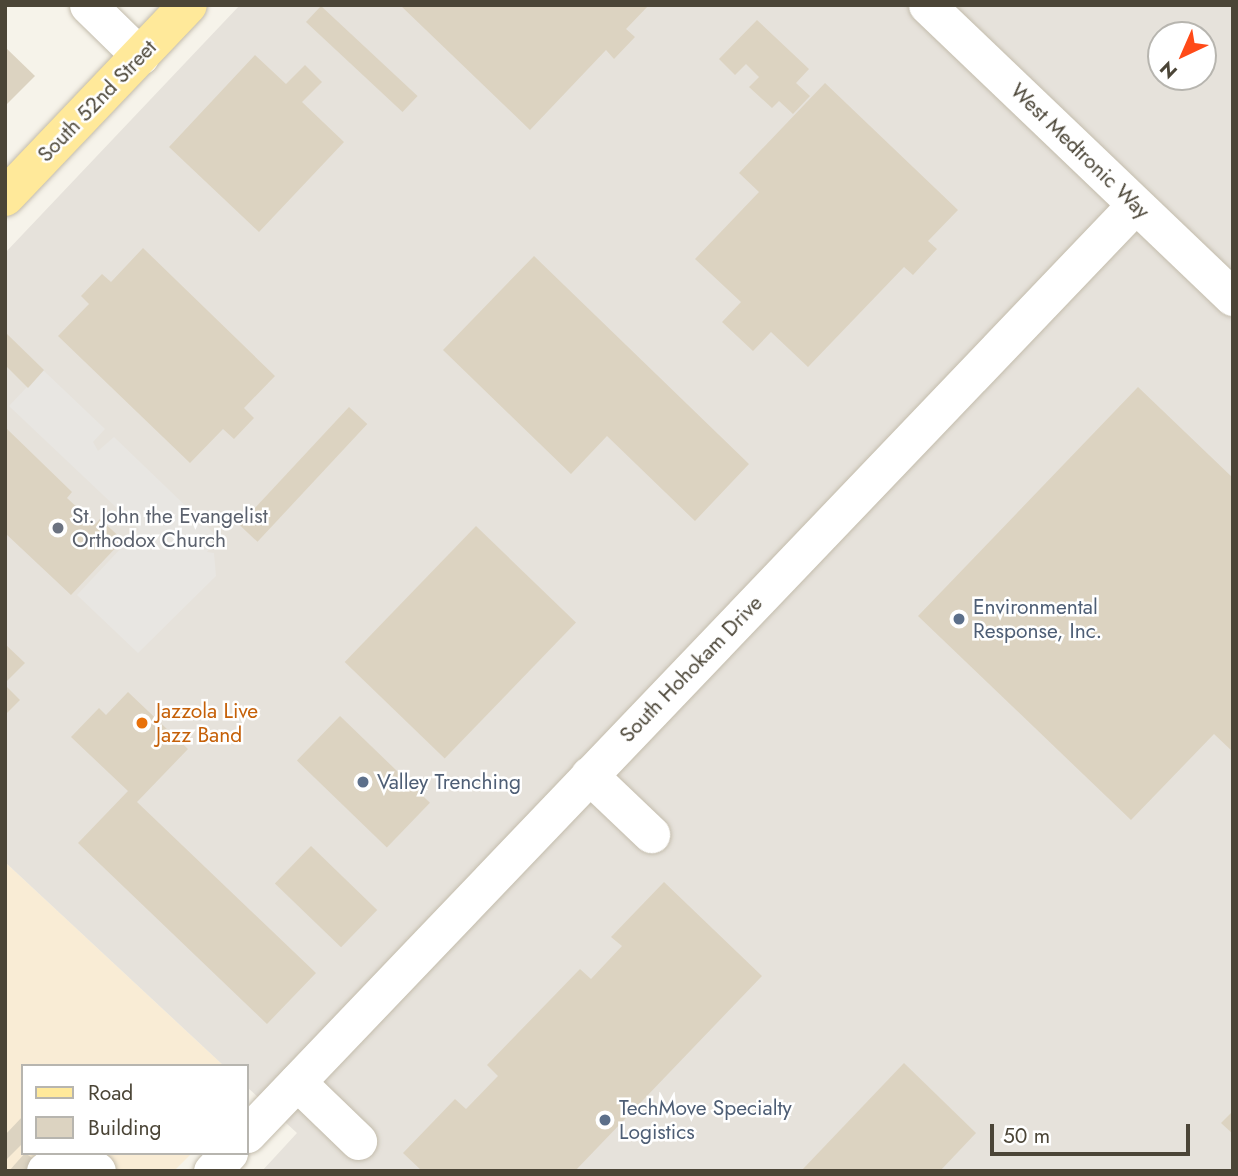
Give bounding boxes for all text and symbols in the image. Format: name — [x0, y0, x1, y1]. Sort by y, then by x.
north arrow — [1147, 21, 1217, 91]
street label: South 52nd Street — [33, 35, 161, 167]
text: N — [1154, 55, 1183, 85]
street label: West Medtronic Way — [1005, 78, 1155, 224]
place label: St. John the Evangelist Orthodox Church — [72, 503, 268, 553]
marker: St. John the Evangelist Orthodox Church — [50, 520, 66, 536]
street label: South Hohokam Drive — [615, 590, 767, 748]
place label: Environmental Response, Inc. — [973, 594, 1102, 644]
marker: Environmental Response, Inc. — [951, 611, 967, 627]
place label: Jazzola Live Jazz Band — [156, 698, 258, 748]
marker: Jazzola Live Jazz Band — [134, 715, 150, 731]
place label: Valley Trenching — [377, 769, 521, 795]
marker: Valley Trenching — [355, 774, 371, 790]
legend — [21, 1064, 248, 1155]
text: Road — [88, 1078, 133, 1108]
place label: TechMove Specialty Logistics — [619, 1095, 792, 1145]
scale bar — [993, 1110, 1192, 1154]
marker: TechMove Specialty Logistics — [597, 1112, 613, 1128]
text: Building — [88, 1113, 161, 1143]
text: 50 m — [1003, 1121, 1050, 1151]

